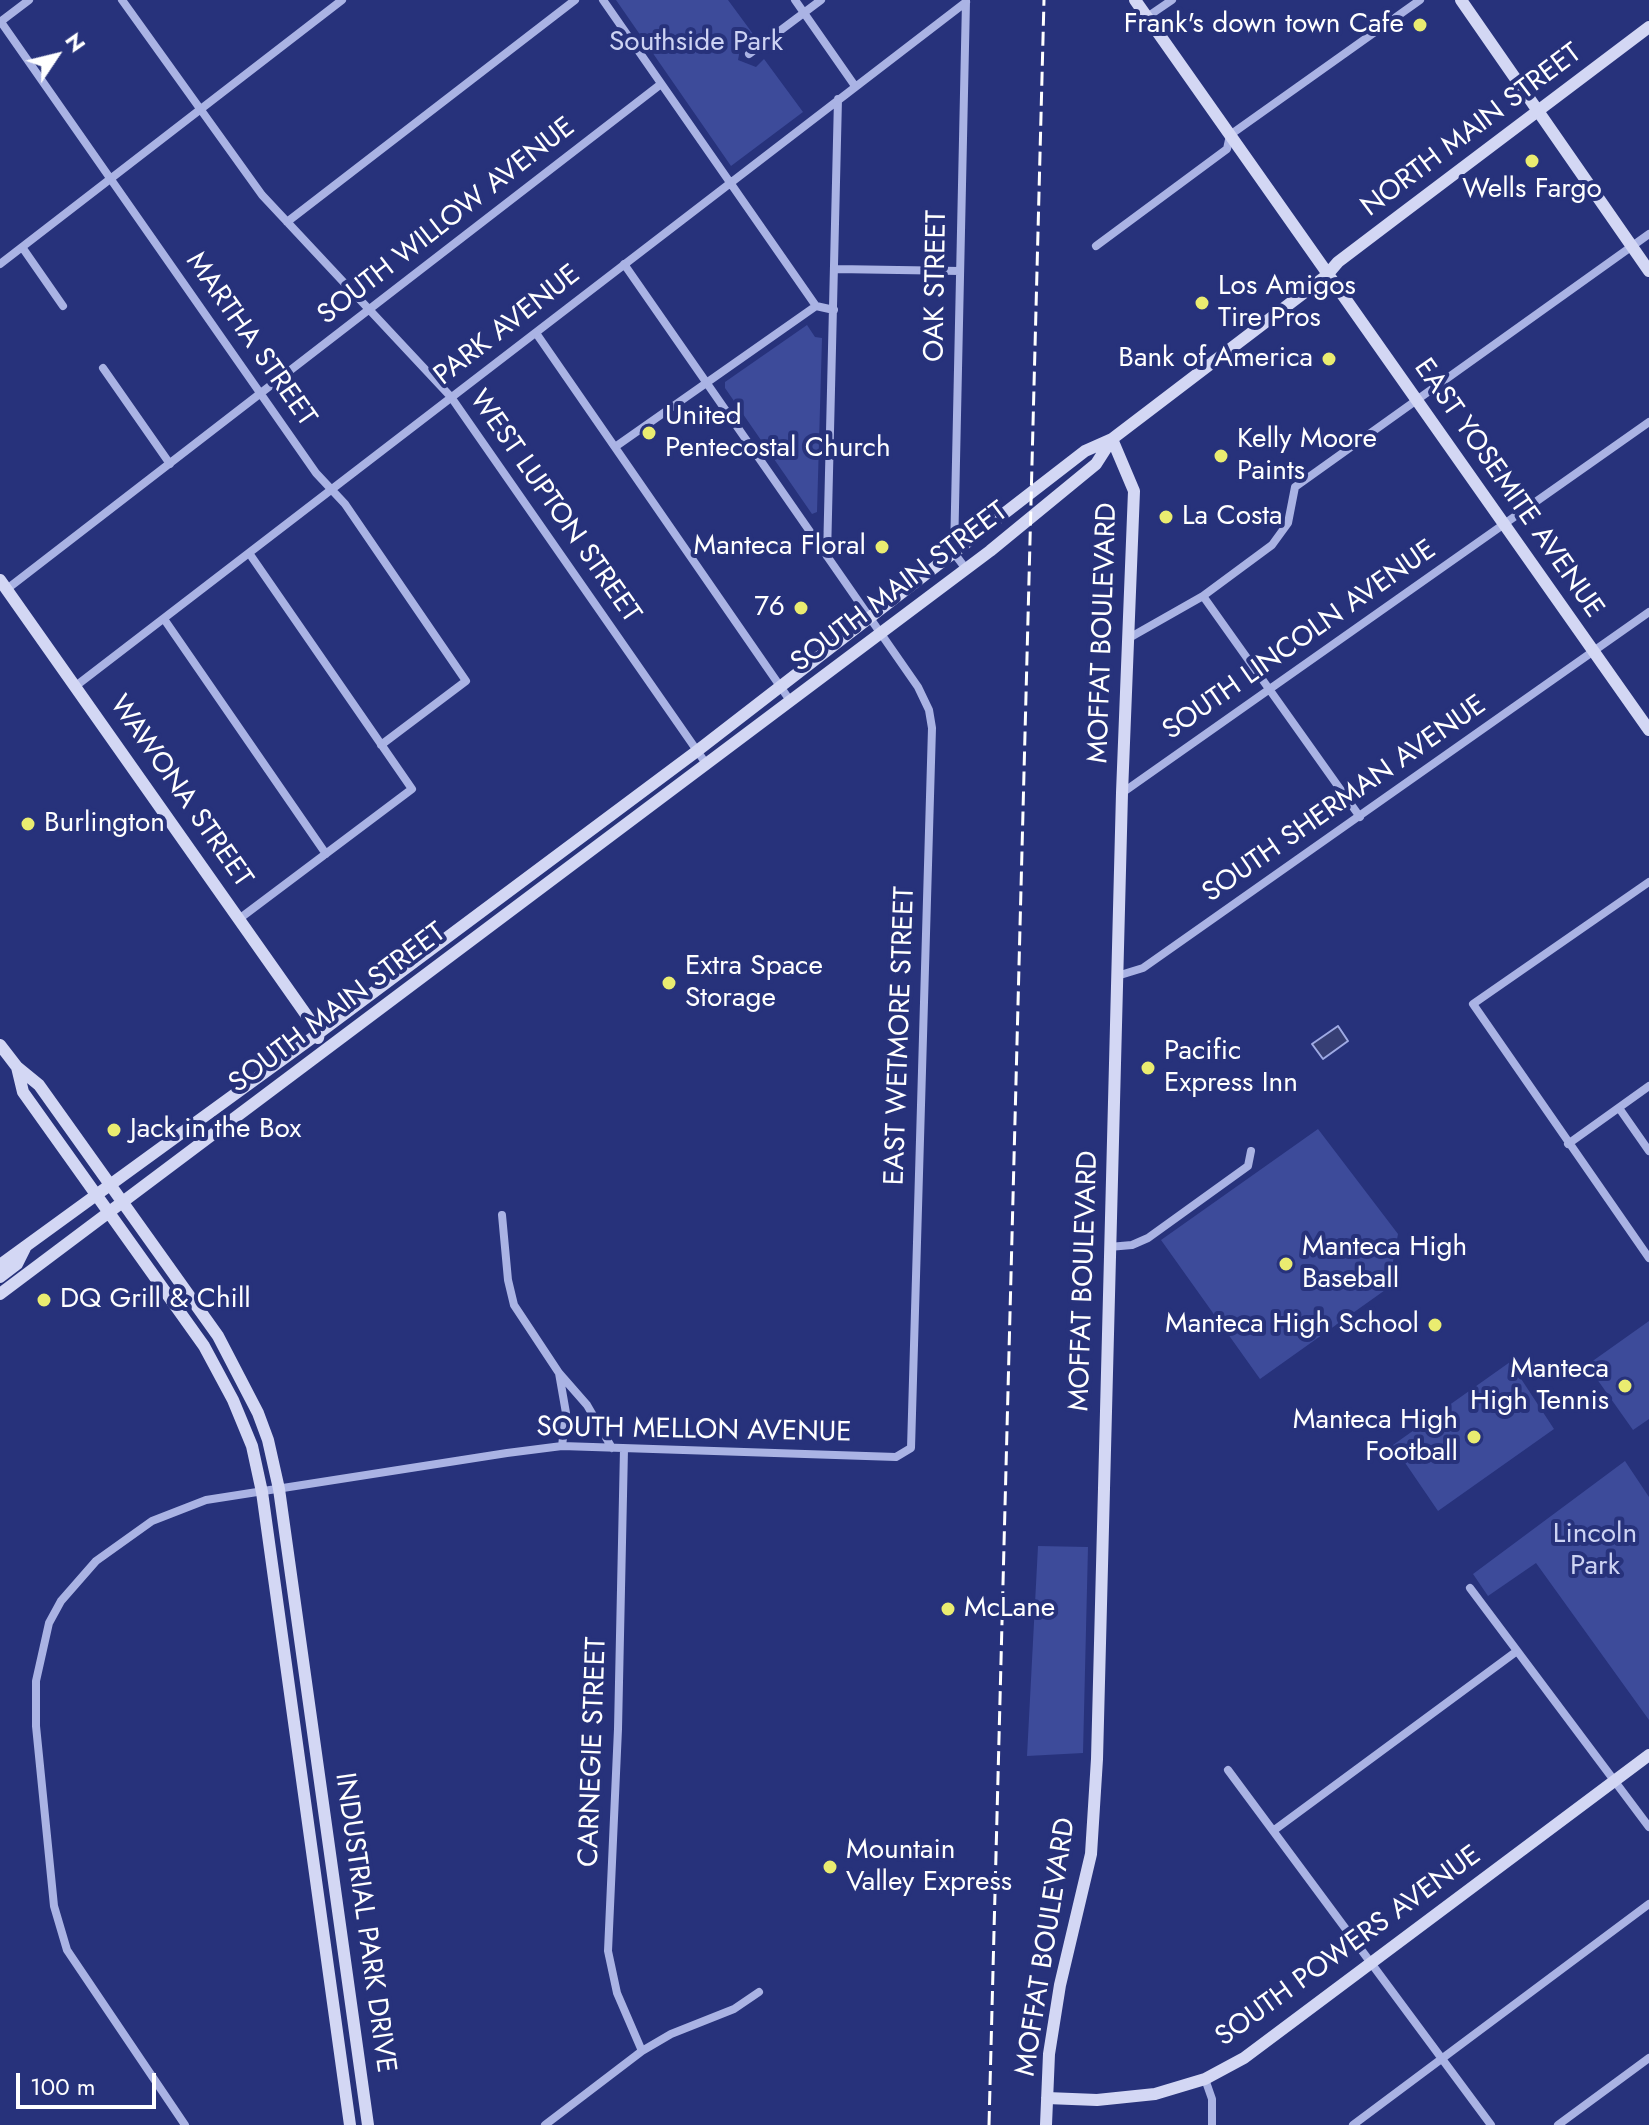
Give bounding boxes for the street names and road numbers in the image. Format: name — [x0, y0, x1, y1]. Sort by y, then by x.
street label: NORTH MAIN STREET — [1355, 37, 1589, 225]
street label: SOUTH WILLOW AVENUE — [312, 111, 582, 333]
street label: OAK STREET — [919, 210, 955, 362]
street label: MARTHA STREET — [178, 247, 322, 433]
street label: PARK AVENUE — [428, 259, 588, 393]
street label: EAST YOSEMITE AVENUE — [1406, 353, 1610, 625]
street label: WEST LUPTON STREET — [461, 384, 647, 630]
street label: SOUTH MAIN STREET — [785, 496, 1015, 680]
street label: MOFFAT BOULEVARD — [1083, 502, 1125, 764]
street label: SOUTH LINCOLN AVENUE — [1157, 534, 1443, 748]
street label: SOUTH SHERMAN AVENUE — [1197, 689, 1493, 911]
street label: WAWONA STREET — [101, 690, 259, 894]
street label: EAST WETMORE STREET — [879, 886, 923, 1186]
street label: SOUTH MAIN STREET — [223, 917, 453, 1101]
street label: MOFFAT BOULEVARD — [1064, 1150, 1106, 1412]
street label: SOUTH MELLON AVENUE — [536, 1411, 852, 1451]
street label: CARNEGIE STREET — [573, 1636, 615, 1868]
street label: INDUSTRIAL PARK DRIVE — [326, 1771, 402, 2075]
street label: MOFFAT BOULEVARD — [1010, 1816, 1084, 2078]
street label: SOUTH POWERS AVENUE — [1210, 1839, 1488, 2055]

